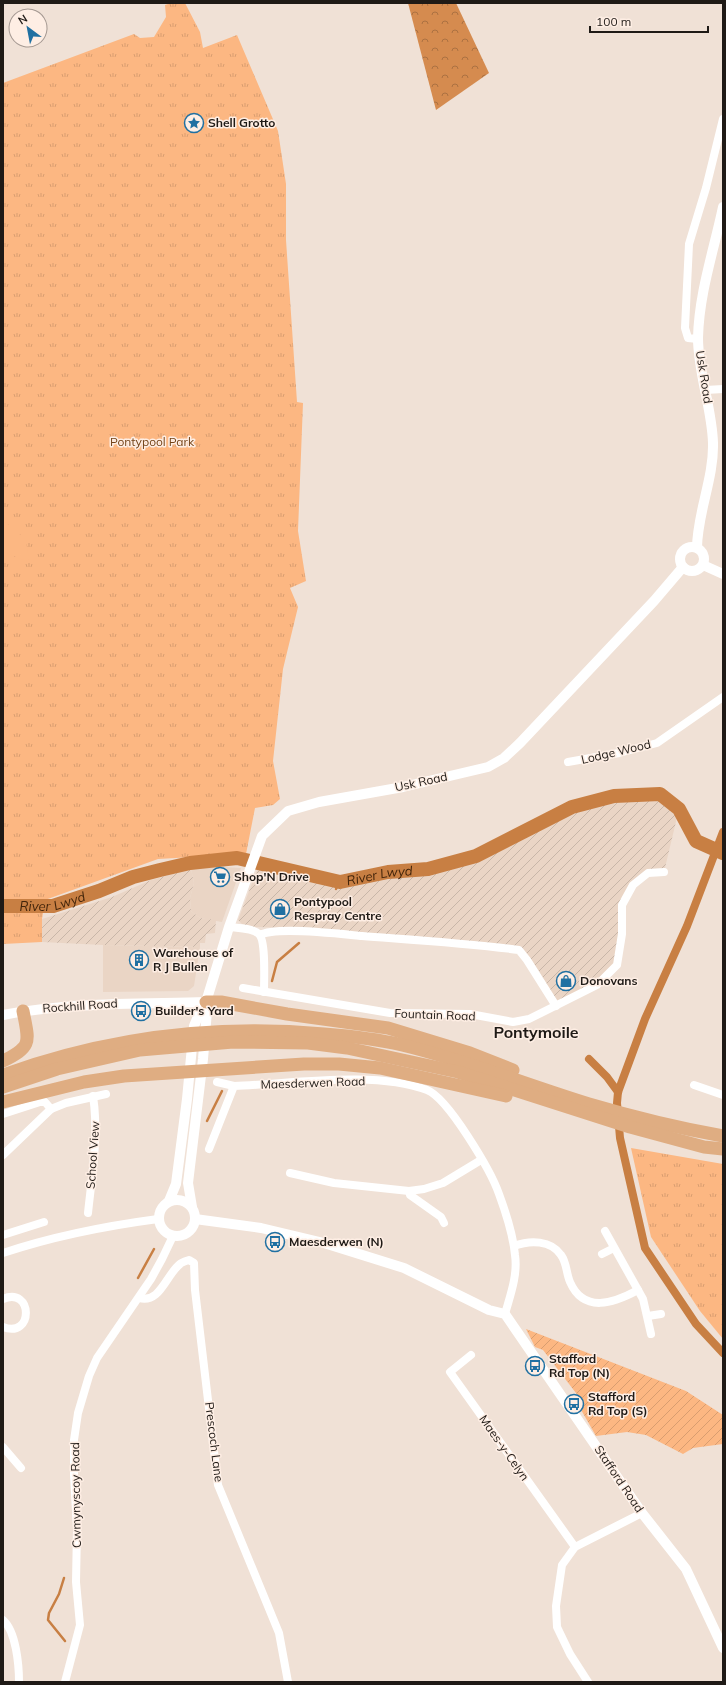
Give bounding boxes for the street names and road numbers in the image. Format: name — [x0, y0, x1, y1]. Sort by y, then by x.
street label: Usk Road — [693, 349, 716, 404]
street label: Lodge Wood — [580, 736, 652, 767]
street label: Usk Road — [393, 769, 449, 794]
street label: Rockhill Road — [42, 995, 118, 1016]
street label: Fountain Road — [394, 1006, 476, 1023]
street label: Maesderwen Road — [260, 1073, 366, 1092]
street label: School View — [83, 1120, 102, 1190]
street label: Prescoch Lane — [202, 1401, 227, 1483]
street label: Maes-y-Celyn — [476, 1412, 533, 1483]
street label: Cwmynyscoy Road — [67, 1442, 84, 1548]
street label: Stafford Road — [592, 1442, 647, 1515]

